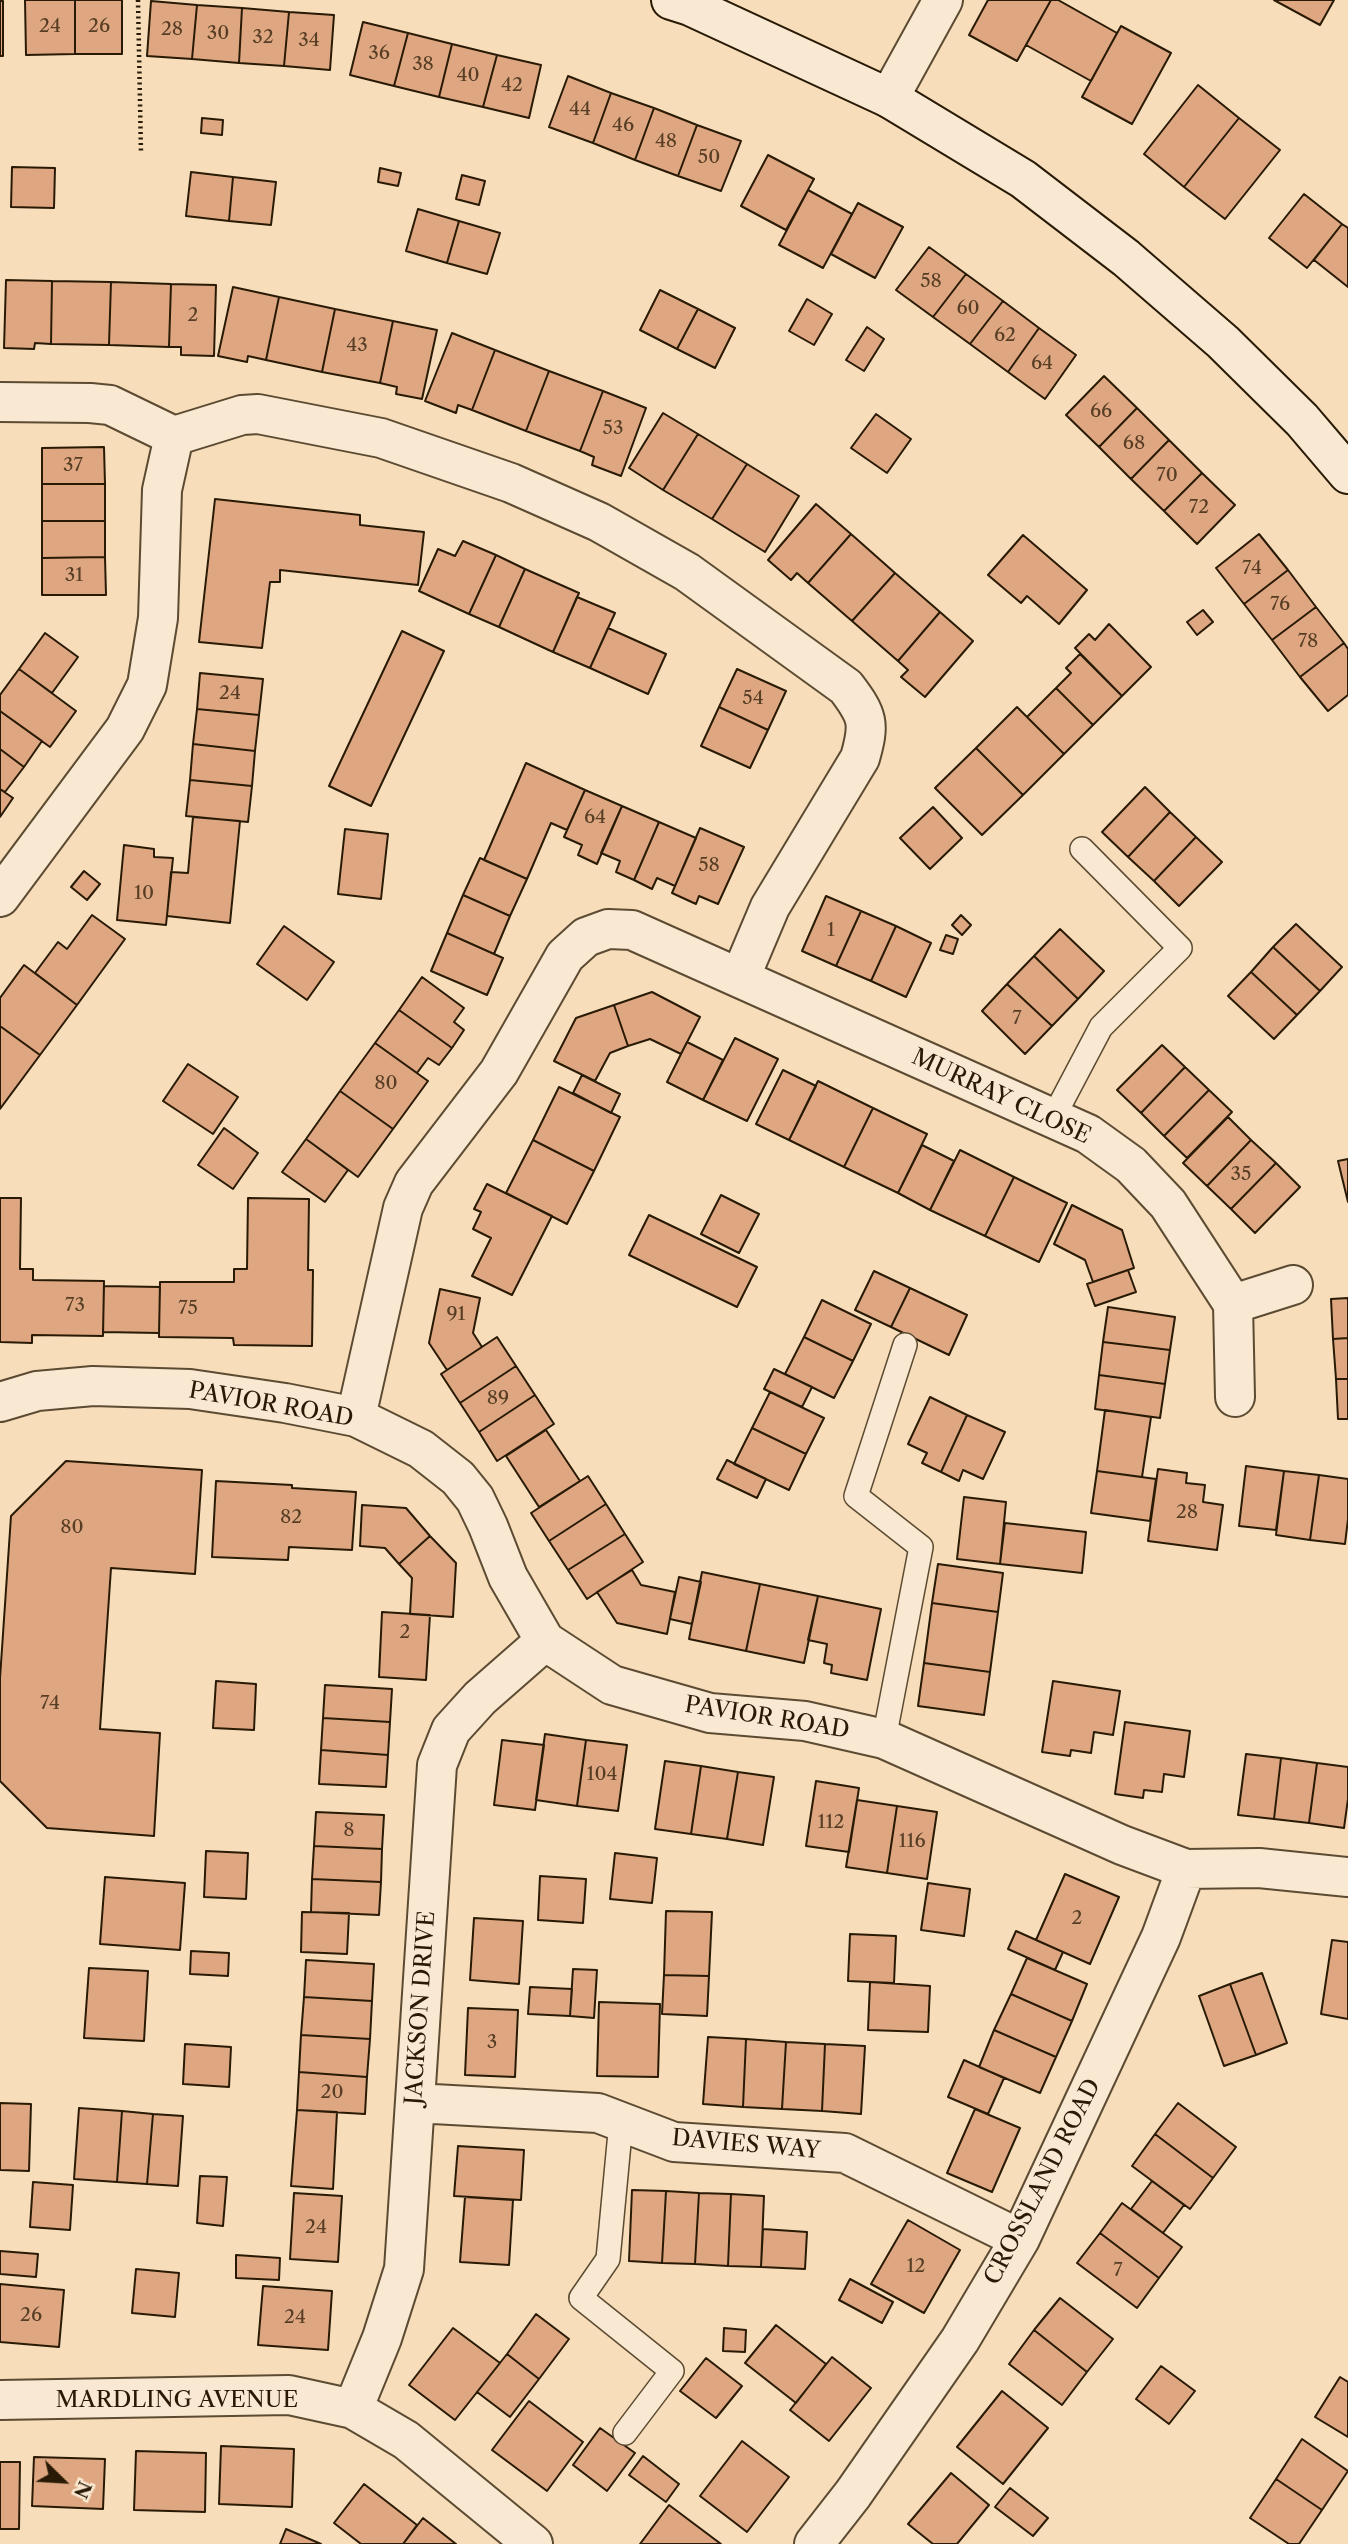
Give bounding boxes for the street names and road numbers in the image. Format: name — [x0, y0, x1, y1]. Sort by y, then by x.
street label: MURRAY CLOSE — [907, 1044, 1095, 1150]
street label: PAVIOR ROAD — [187, 1377, 355, 1433]
street label: PAVIOR ROAD — [683, 1691, 851, 1745]
street label: JACKSON DRIVE — [400, 1910, 442, 2106]
street label: CROSSLAND ROAD — [979, 2074, 1107, 2290]
street label: DAVIES WAY — [671, 2125, 821, 2165]
street label: MARDLING AVENUE — [56, 2386, 298, 2414]

